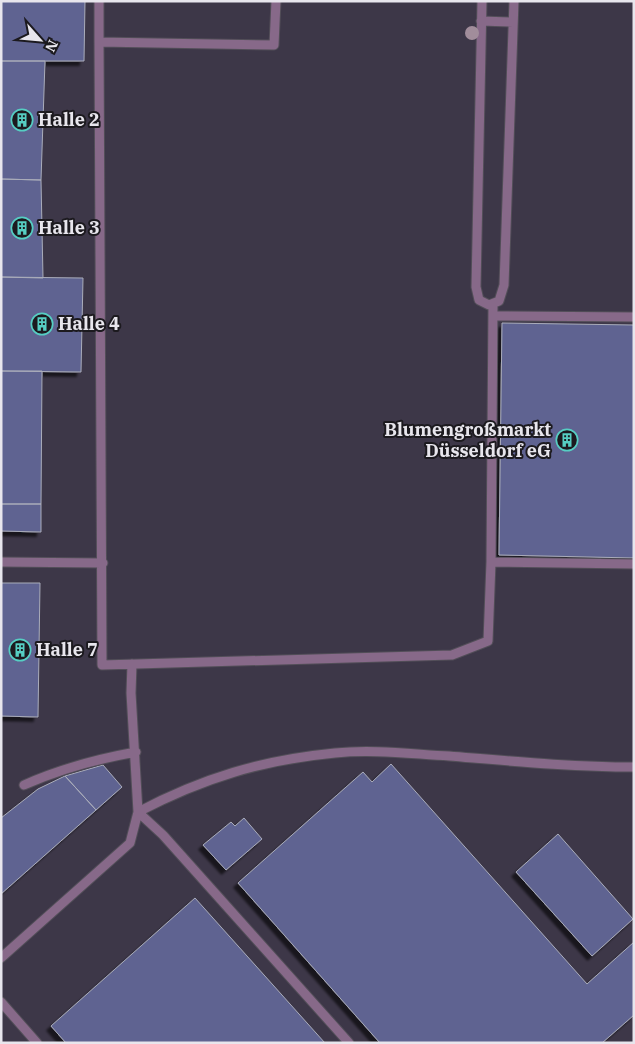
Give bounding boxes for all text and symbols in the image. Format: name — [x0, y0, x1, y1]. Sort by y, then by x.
north arrow — [15, 15, 65, 65]
text: N — [41, 37, 62, 55]
building icon: Halle 2 — [10, 108, 34, 132]
place label: Halle 2 — [38, 108, 100, 131]
building icon: Halle 3 — [10, 216, 34, 240]
place label: Halle 3 — [38, 216, 100, 239]
building icon: Halle 4 — [30, 312, 54, 336]
place label: Halle 4 — [58, 312, 120, 335]
place label: Blumengroßmarkt Düsseldorf eG — [384, 418, 551, 462]
building icon: Blumengroßmarkt Düsseldorf eG — [555, 428, 579, 452]
building icon: Halle 7 — [8, 638, 32, 662]
place label: Halle 7 — [36, 638, 98, 661]

